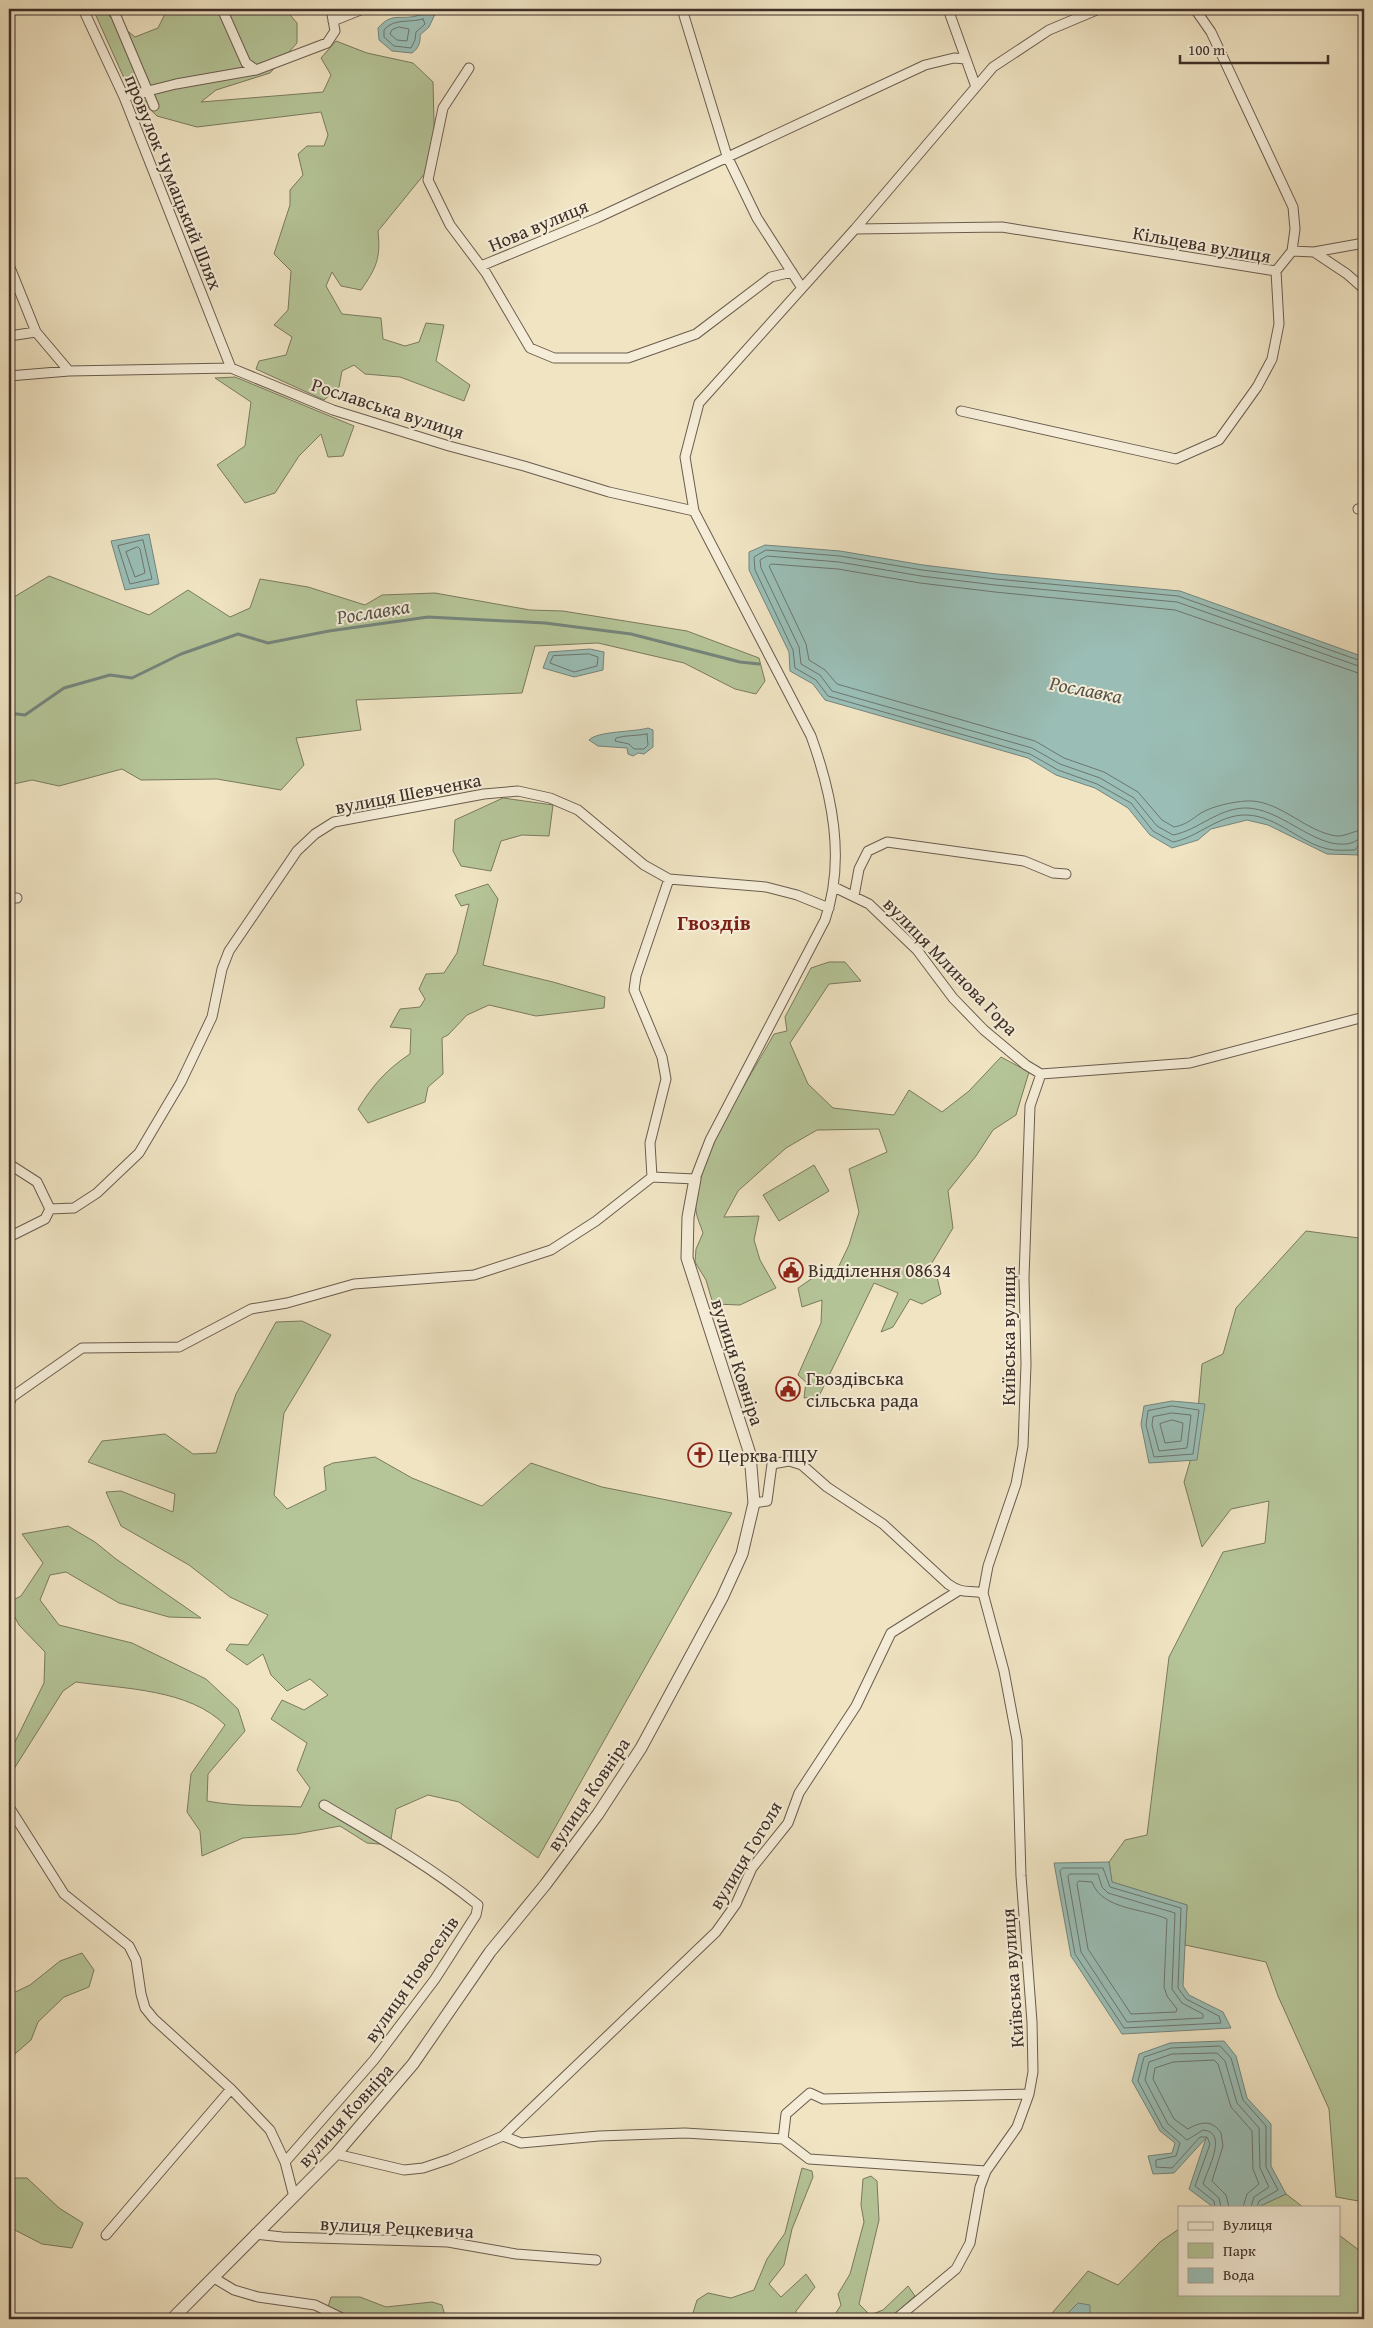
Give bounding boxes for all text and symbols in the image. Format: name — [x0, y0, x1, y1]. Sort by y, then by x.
scale bar — [1180, 32, 1328, 64]
text: 100 m — [1188, 39, 1226, 60]
street label: провулок Чумацький Шлях — [118, 70, 230, 294]
street label: Нова вулиця — [484, 191, 593, 259]
street label: Кільцева вулиця — [1131, 218, 1274, 270]
street label: Рославська вулиця — [308, 370, 468, 446]
water label: Рославка — [333, 591, 412, 631]
water label: Рославка — [1046, 668, 1126, 710]
street label: вулиця Шевченка — [332, 765, 484, 821]
street label: вулиця Млинова Гора — [877, 890, 1025, 1042]
district label: Гвоздів — [677, 907, 751, 938]
place label: Відділення 08634 — [808, 1256, 951, 1284]
public building icon: Відділення 08634 — [778, 1257, 804, 1283]
street label: Київська вулиця — [994, 1266, 1022, 1406]
street label: вулиця Ковніра — [704, 1295, 772, 1429]
place label: Гвоздівська сільська рада — [806, 1364, 918, 1414]
public building icon: Гвоздівська сільська рада — [775, 1376, 801, 1402]
place label: Церква ПЦУ — [718, 1441, 818, 1469]
church icon: Церква ПЦУ — [687, 1442, 713, 1468]
street label: вулиця Ковніра — [540, 1732, 636, 1856]
street label: вулиця Гоголя — [702, 1795, 789, 1915]
street label: Київська вулиця — [993, 1907, 1031, 2049]
street label: вулиця Новоселів — [357, 1910, 465, 2048]
street label: вулиця Ковніра — [291, 2057, 399, 2173]
legend — [1178, 2206, 1340, 2296]
street label: вулиця Рецкевича — [319, 2209, 475, 2245]
text: Вулиця — [1223, 2214, 1273, 2235]
text: Парк — [1223, 2240, 1256, 2261]
text: Вода — [1223, 2264, 1255, 2285]

